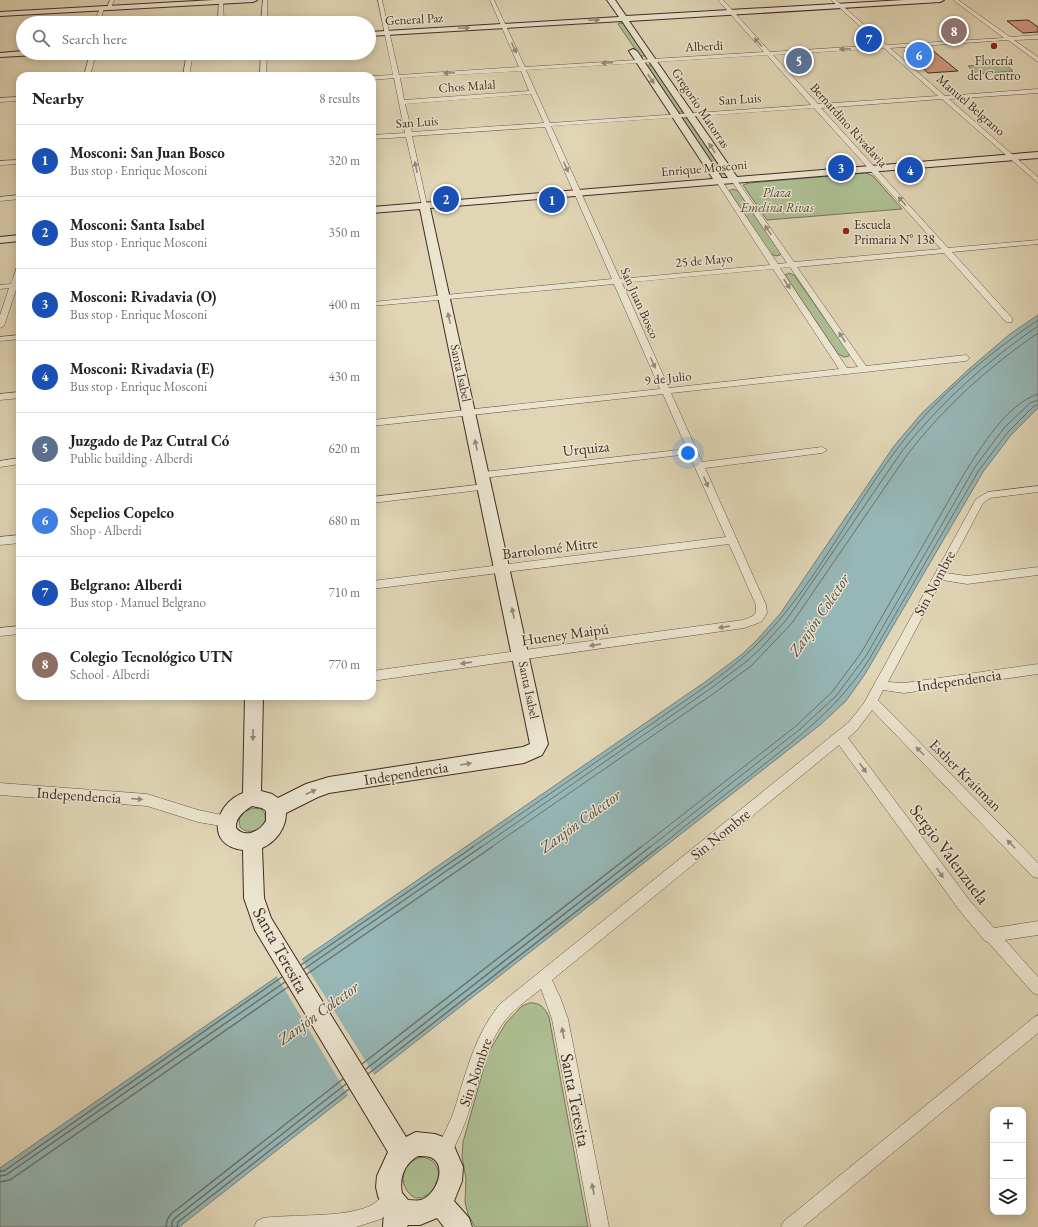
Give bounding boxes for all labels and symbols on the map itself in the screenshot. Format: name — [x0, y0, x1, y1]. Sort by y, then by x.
street label: General Paz — [385, 9, 444, 29]
pin: 8 — [941, 16, 967, 46]
one-way arrow — [588, 17, 600, 24]
pin: 7 — [856, 24, 882, 54]
one-way arrow — [458, 25, 471, 31]
street label: Alberdi — [684, 37, 723, 56]
one-way arrow — [754, 37, 763, 48]
pin: 6 — [906, 40, 932, 70]
marker: Florería del Centro — [989, 41, 999, 51]
one-way arrow — [511, 43, 517, 54]
one-way arrow — [839, 45, 851, 52]
pin: 5 — [786, 46, 812, 76]
place label: Florería del Centro — [967, 52, 1021, 84]
one-way arrow — [601, 60, 613, 67]
street label: Gregorio Matorras — [668, 65, 734, 151]
one-way arrow — [442, 70, 455, 76]
street label: Manuel Belgrano — [933, 71, 1009, 139]
one-way arrow — [647, 74, 655, 84]
street label: Chos Malal — [438, 76, 496, 96]
street label: Bernardino Rivadavia — [807, 79, 892, 171]
street label: San Luis — [718, 89, 762, 109]
street label: San Luis — [395, 112, 439, 132]
one-way arrow — [708, 143, 716, 153]
pin: 3 — [828, 153, 854, 183]
pin: 4 — [897, 155, 923, 185]
street label: Enrique Mosconi — [660, 156, 748, 180]
one-way arrow — [413, 161, 419, 173]
one-way arrow — [564, 162, 570, 174]
pin: 2 — [433, 184, 459, 214]
park label: Plaza Emelina Rivas — [739, 184, 814, 216]
pin: 1 — [539, 185, 565, 215]
one-way arrow — [897, 196, 906, 206]
place label: Escuela Primaria N° 138 — [854, 216, 935, 248]
one-way arrow — [764, 225, 772, 235]
marker: Escuela Primaria N° 138 — [841, 226, 851, 236]
street label: 25 de Mayo — [675, 249, 733, 271]
street label: San Juan Bosco — [617, 265, 663, 341]
one-way arrow — [783, 278, 790, 290]
one-way arrow — [446, 312, 452, 324]
one-way arrow — [838, 332, 846, 343]
street label: Santa Isabel — [447, 343, 475, 403]
one-way arrow — [650, 357, 656, 368]
street label: 9 de Julio — [644, 367, 692, 389]
street label: Urquiza — [562, 436, 610, 460]
one-way arrow — [473, 439, 479, 451]
your location — [678, 443, 698, 463]
one-way arrow — [703, 476, 709, 487]
street label: Bartolomé Mitre — [501, 533, 599, 563]
street label: Sin Nombre — [909, 547, 959, 619]
water label: Zanjón Colector — [783, 569, 855, 661]
one-way arrow — [509, 607, 515, 619]
street label: Hueney Maipú — [520, 618, 610, 650]
one-way arrow — [718, 624, 730, 630]
one-way arrow — [589, 642, 601, 648]
one-way arrow — [460, 660, 472, 666]
street label: Santa Isabel — [515, 660, 543, 720]
street label: Independencia — [916, 665, 1002, 695]
one-way arrow — [250, 729, 256, 742]
street label: Esther Kraitman — [926, 735, 1006, 815]
one-way arrow — [915, 746, 924, 756]
street label: Independencia — [362, 757, 450, 789]
one-way arrow — [460, 761, 472, 767]
one-way arrow — [859, 763, 867, 773]
street label: Independencia — [36, 783, 122, 807]
water label: Zanjón Colector — [534, 784, 626, 858]
one-way arrow — [305, 789, 316, 795]
one-way arrow — [131, 796, 143, 803]
street label: Sergio Valenzuela — [905, 799, 996, 909]
street label: Sin Nombre — [686, 804, 754, 864]
one-way arrow — [1006, 839, 1016, 849]
one-way arrow — [936, 867, 944, 878]
street label: Santa Teresita — [248, 903, 314, 998]
water label: Zanjón Colector — [272, 976, 364, 1050]
one-way arrow — [560, 1027, 566, 1040]
street label: Sin Nombre — [454, 1035, 496, 1109]
street label: Santa Teresita — [556, 1051, 596, 1150]
one-way arrow — [589, 1183, 595, 1195]

